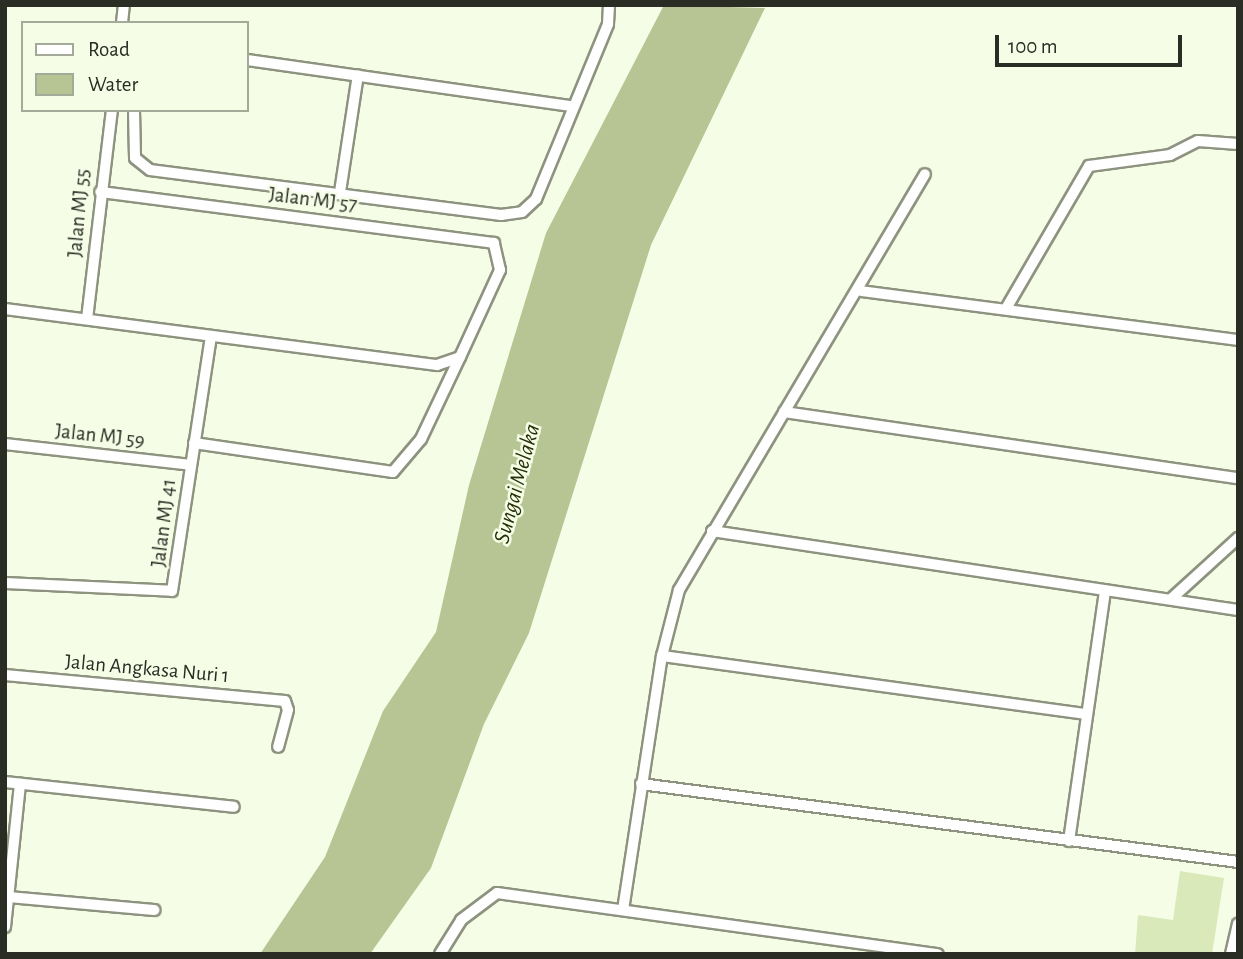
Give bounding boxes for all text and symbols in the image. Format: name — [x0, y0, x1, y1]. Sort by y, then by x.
legend — [21, 21, 248, 112]
scale bar — [998, 21, 1185, 65]
text: 100 m — [1008, 36, 1058, 57]
text: Road — [88, 39, 130, 60]
text: Water — [88, 74, 138, 95]
street label: Jalan MJ 55 — [63, 168, 95, 258]
street label: Jalan MJ 57 — [267, 182, 359, 218]
street label: Jalan MJ 59 — [54, 419, 146, 453]
water label: Sungai Melaka — [489, 421, 547, 547]
street label: Jalan MJ 41 — [146, 477, 182, 569]
street label: Jalan Angkasa Nuri 1 — [64, 649, 230, 689]

